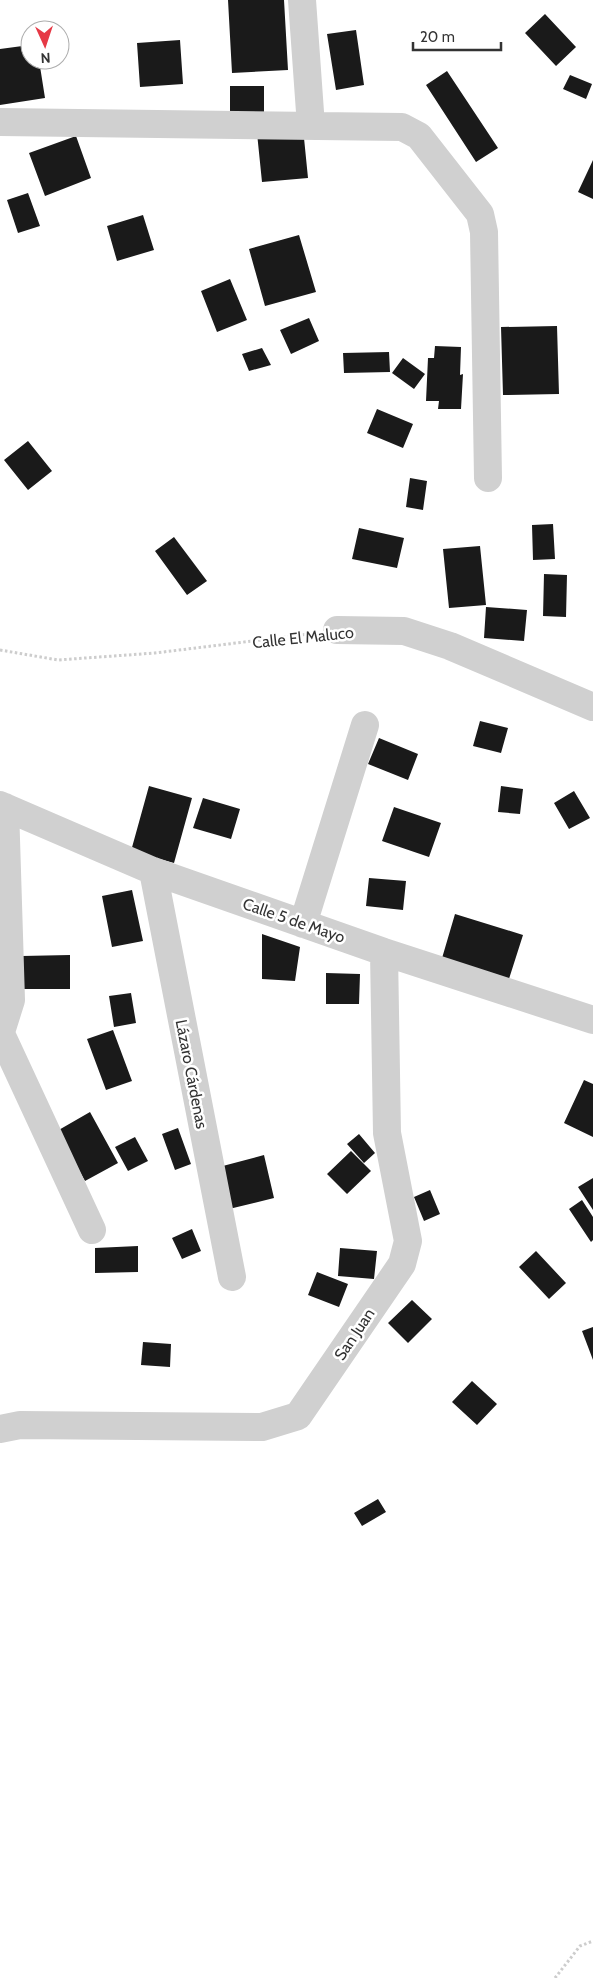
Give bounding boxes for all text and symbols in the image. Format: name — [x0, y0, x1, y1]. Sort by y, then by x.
north arrow — [20, 20, 70, 70]
scale bar — [413, 20, 500, 52]
text: 20 m — [420, 28, 455, 46]
text: N — [40, 49, 51, 67]
street label: Calle El Maluco — [251, 623, 355, 652]
street label: Calle 5 de Mayo — [240, 894, 348, 947]
street label: Lázaro Cárdenas — [172, 1018, 211, 1131]
street label: San Juan — [330, 1305, 379, 1364]

